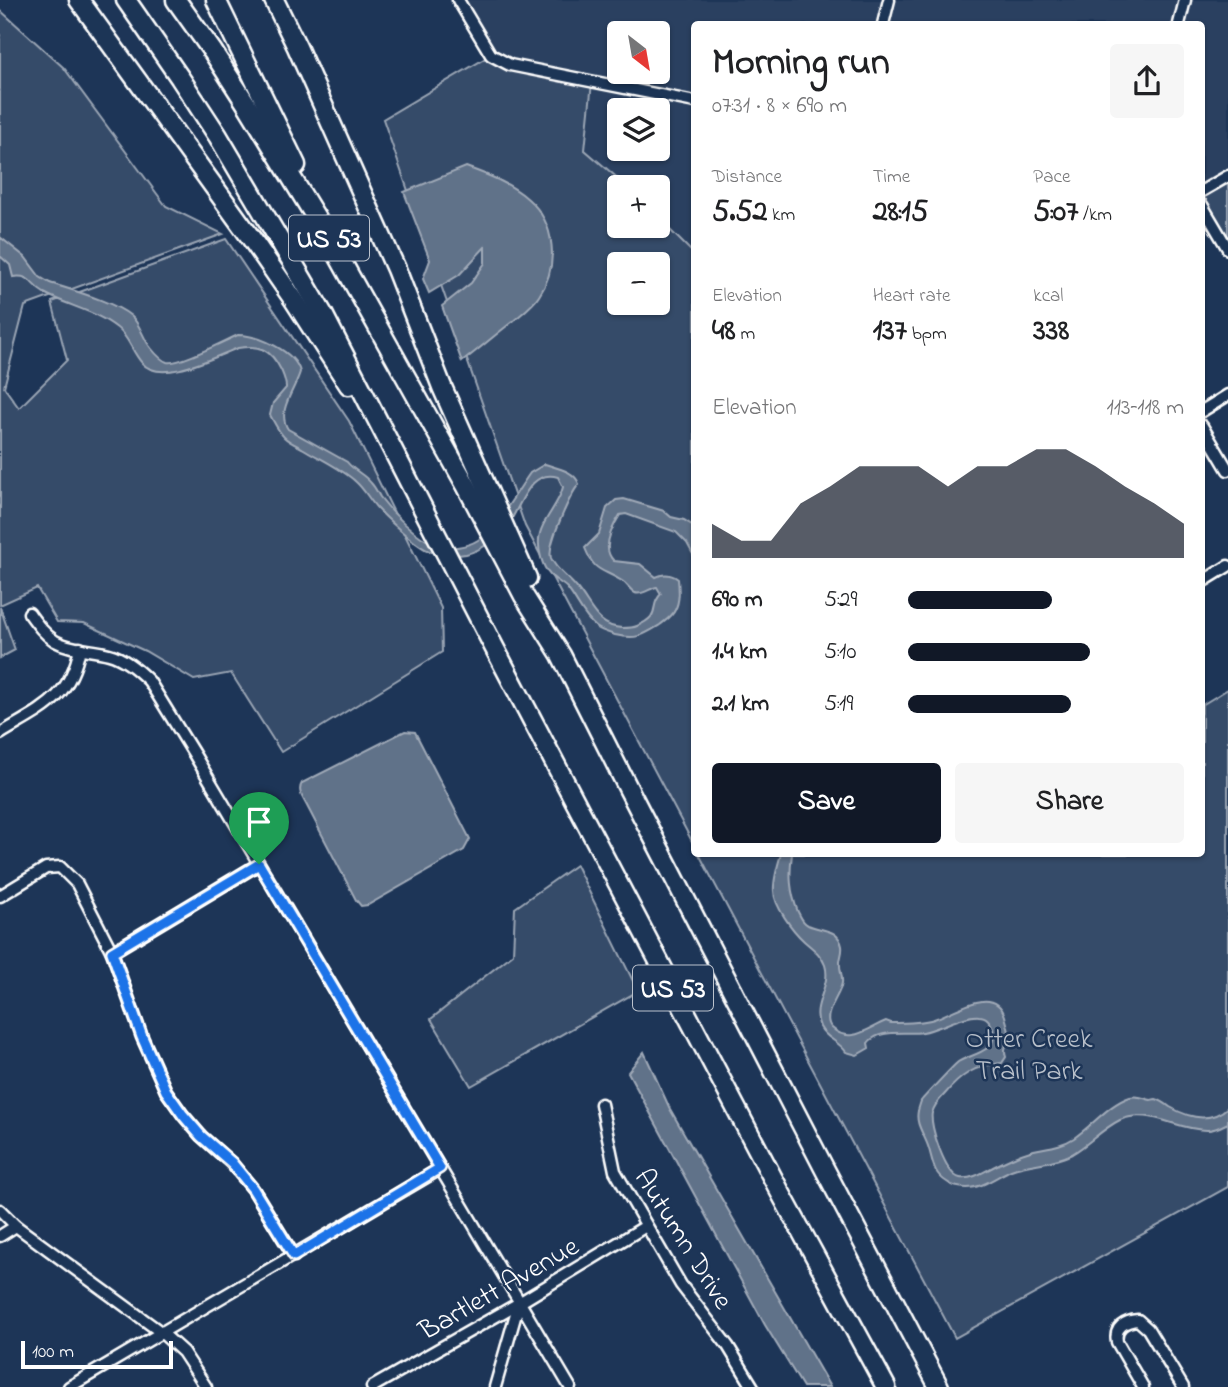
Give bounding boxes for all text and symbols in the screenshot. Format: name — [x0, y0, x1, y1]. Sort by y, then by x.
north arrow — [607, 21, 670, 84]
map controls — [607, 21, 670, 315]
text: Morning run — [712, 36, 890, 92]
button: share — [1110, 44, 1184, 118]
text: 07:31 · 8 × 690 m — [712, 90, 847, 123]
button: layers — [607, 98, 670, 161]
text: Distance — [712, 164, 782, 191]
text: Time — [873, 164, 910, 191]
text: Pace — [1033, 164, 1070, 191]
button: + — [607, 175, 670, 238]
text: 5.52 — [712, 191, 767, 235]
text: 28:15 — [873, 191, 928, 235]
text: 5:07 — [1033, 191, 1078, 235]
text: km — [767, 202, 795, 229]
text: /km — [1078, 202, 1112, 229]
road number: US 53 — [289, 216, 369, 260]
button: − — [607, 252, 670, 315]
text: Elevation — [712, 283, 782, 310]
text: Heart rate — [873, 283, 951, 310]
text: kcal — [1033, 283, 1064, 310]
text: 48 — [712, 310, 736, 354]
text: 137 — [873, 310, 907, 354]
text: 338 — [1033, 310, 1069, 354]
text: m — [736, 321, 755, 348]
text: bpm — [907, 321, 947, 348]
text: Elevation — [712, 392, 797, 425]
text: 113–118 m — [1106, 392, 1184, 425]
text: 690 m — [712, 584, 763, 617]
text: 5:29 — [824, 584, 857, 617]
text: 1.4 km — [712, 636, 767, 669]
text: 5:10 — [824, 636, 856, 669]
text: 2.1 km — [712, 688, 769, 721]
text: 5:19 — [824, 688, 853, 721]
button: Save — [712, 763, 941, 843]
button: Share — [955, 763, 1184, 843]
pin — [229, 792, 289, 864]
icon: arrive — [240, 803, 278, 841]
road number: US 53 — [633, 965, 713, 1010]
park label: Otter Creek Trail Park — [966, 1020, 1093, 1093]
street label: Autumn Drive — [622, 1161, 742, 1319]
street label: Bartlett Avenue — [411, 1227, 588, 1353]
scale bar — [21, 1338, 173, 1370]
text: 100 m — [32, 1339, 74, 1366]

